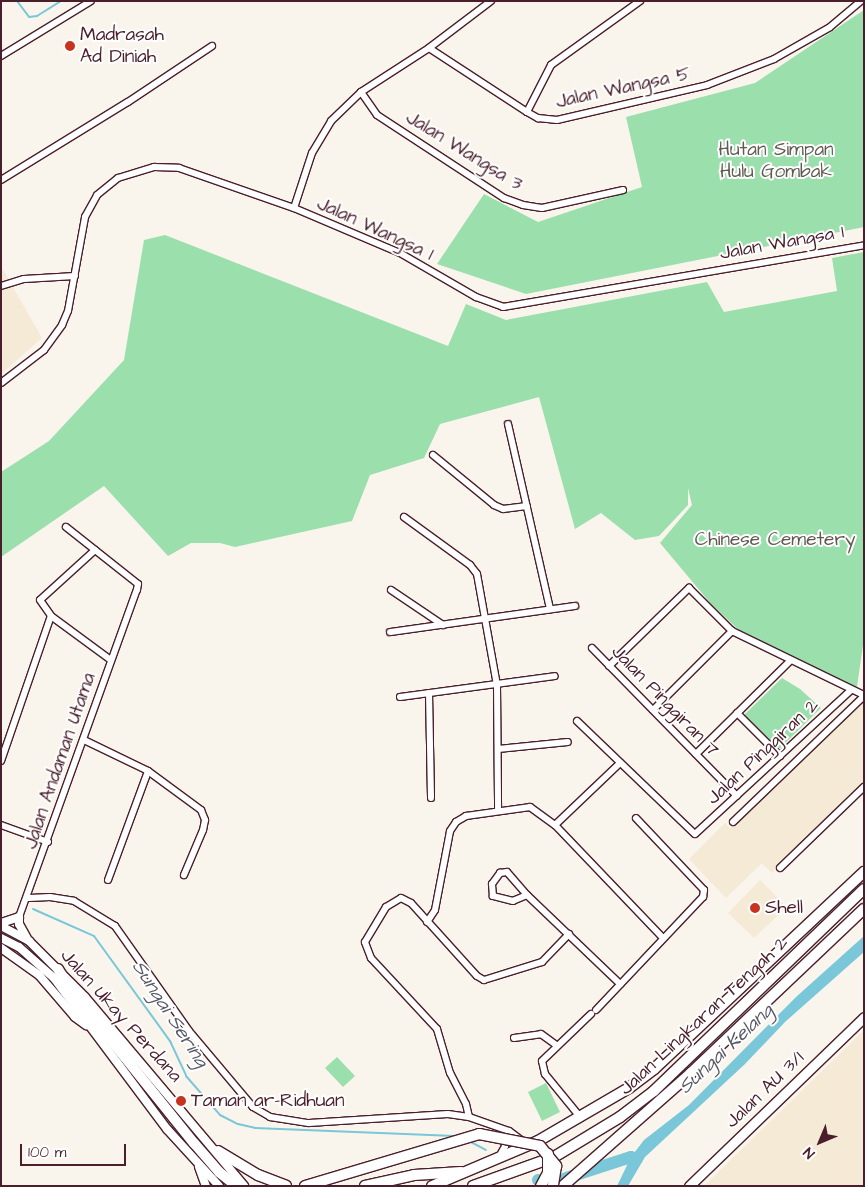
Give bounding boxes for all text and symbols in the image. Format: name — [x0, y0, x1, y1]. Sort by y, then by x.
place label: Madrasah Ad Diniah — [80, 24, 164, 68]
marker: Madrasah Ad Diniah — [64, 40, 76, 52]
street label: Jalan Wangsa 5 — [554, 63, 692, 113]
street label: Jalan Wangsa 3 — [402, 106, 526, 196]
park label: Hutan Simpan Hulu Gombak — [718, 139, 834, 183]
street label: Jalan Wangsa 1 — [313, 192, 437, 266]
street label: Jalan Wangsa 1 — [718, 221, 846, 265]
park label: Chinese Cemetery — [695, 529, 855, 551]
street label: Jalan Pinggiran 7 — [606, 641, 724, 761]
street label: Jalan Andaman Utama — [19, 670, 101, 852]
street label: Jalan Pinggiran 2 — [702, 694, 824, 810]
place label: Shell — [765, 897, 803, 919]
marker: Shell — [749, 902, 761, 914]
street label: Jalan Lingkaran Tengah 2 — [615, 932, 793, 1100]
street label: Jalan Ukay Perdana — [55, 945, 187, 1087]
water label: Sungai Sering — [127, 956, 213, 1072]
water label: Sungai Kelang — [674, 999, 778, 1099]
street label: Jalan AU 3/1 — [721, 1047, 809, 1133]
place label: Taman ar-Ridhuan — [191, 1090, 345, 1112]
marker: Taman ar-Ridhuan — [175, 1095, 187, 1107]
north arrow — [795, 1117, 845, 1167]
scale bar — [22, 1134, 129, 1166]
text: 100 m — [28, 1142, 67, 1163]
text: N — [799, 1142, 820, 1163]

